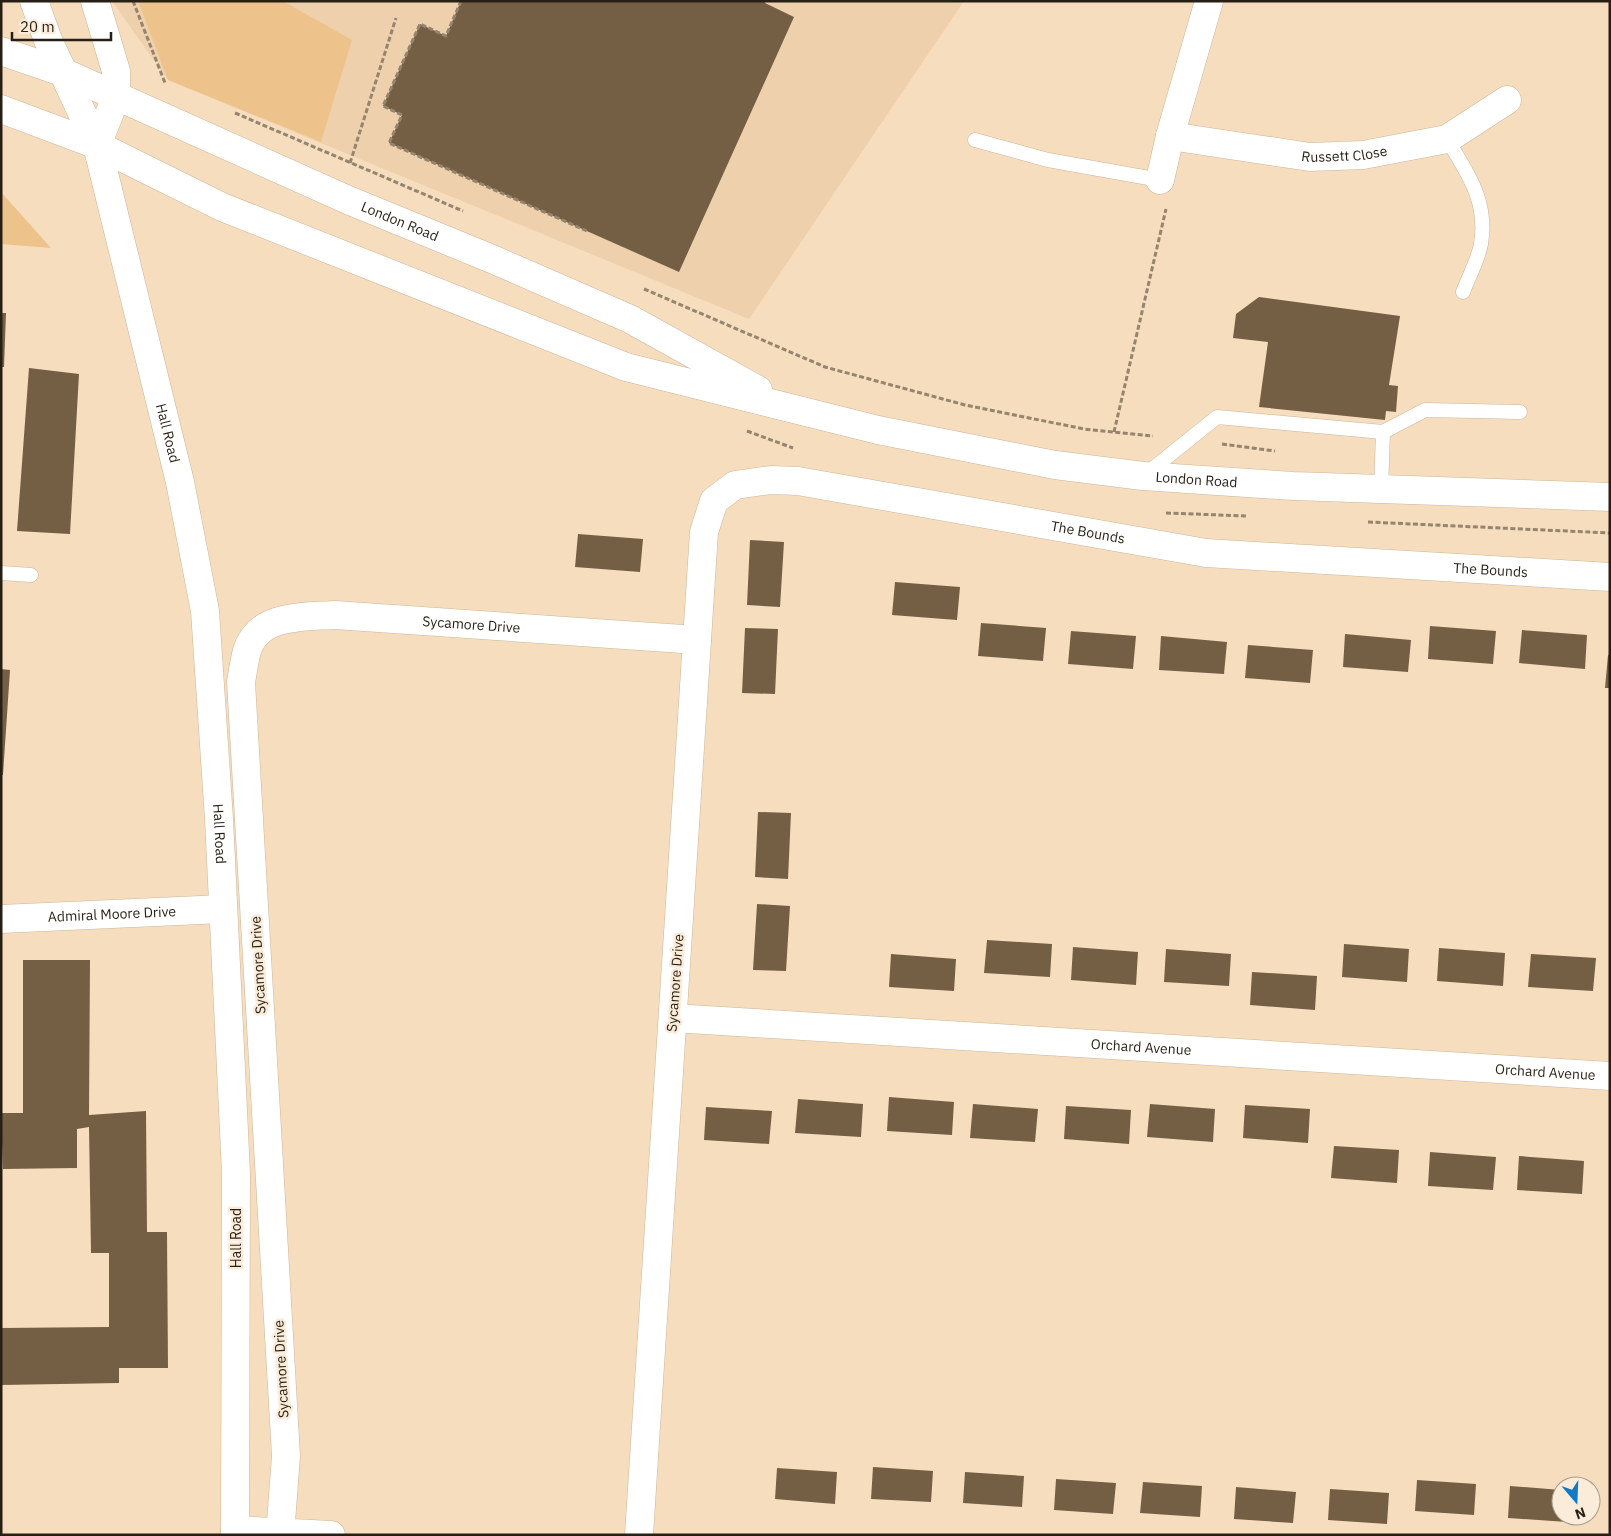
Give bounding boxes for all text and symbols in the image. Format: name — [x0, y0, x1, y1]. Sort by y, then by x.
scale bar — [12, 10, 111, 42]
text: 20 m — [20, 17, 55, 36]
street label: Russett Close — [1300, 142, 1389, 166]
street label: London Road — [359, 197, 441, 245]
street label: Hall Road — [152, 402, 184, 465]
street label: London Road — [1155, 468, 1238, 491]
street label: The Bounds — [1050, 517, 1127, 548]
street label: The Bounds — [1453, 559, 1529, 581]
street label: Sycamore Drive — [422, 612, 521, 637]
street label: Hall Road — [209, 803, 230, 864]
street label: Admiral Moore Drive — [47, 902, 177, 926]
street label: Sycamore Drive — [246, 915, 270, 1014]
street label: Sycamore Drive — [663, 933, 687, 1033]
street label: Orchard Avenue — [1090, 1035, 1192, 1059]
street label: Orchard Avenue — [1494, 1060, 1596, 1084]
street label: Hall Road — [227, 1208, 245, 1268]
street label: Sycamore Drive — [269, 1319, 293, 1418]
north arrow — [1551, 1476, 1601, 1526]
text: N — [1573, 1503, 1588, 1523]

